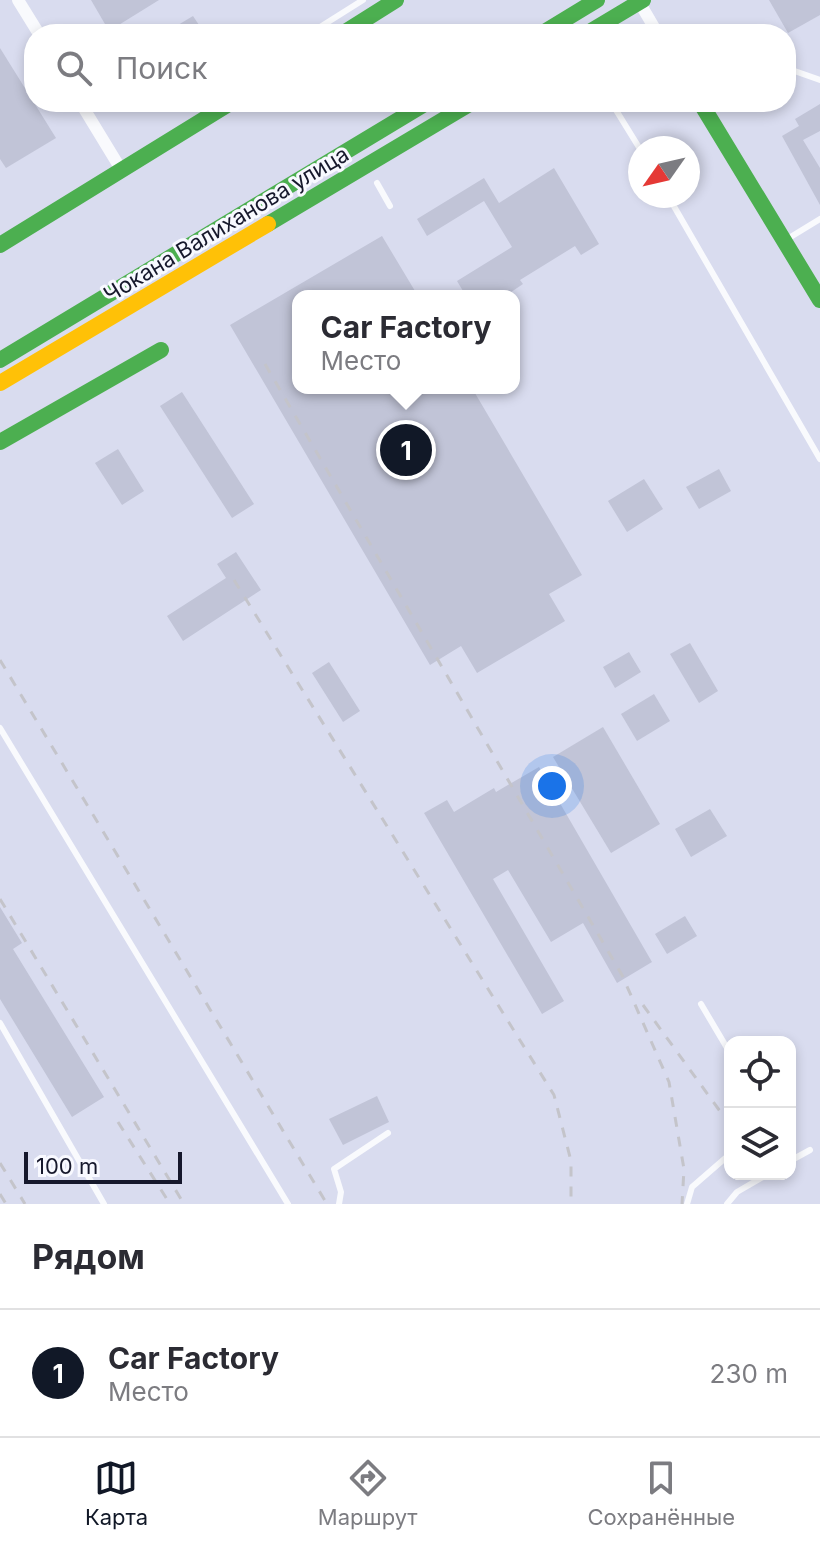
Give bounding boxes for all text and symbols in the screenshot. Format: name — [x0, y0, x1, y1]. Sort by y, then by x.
search box — [24, 24, 796, 112]
icon: search — [52, 46, 96, 90]
text: Поиск — [116, 50, 207, 86]
north arrow — [628, 136, 700, 208]
street label: Чокана Валиханова улица — [99, 141, 353, 307]
popup — [292, 290, 520, 394]
text: Car Factory — [321, 309, 491, 345]
text: Место — [321, 345, 401, 376]
pin: 1 — [380, 420, 432, 480]
your location — [532, 766, 572, 806]
map controls — [724, 1036, 796, 1180]
button: locate — [724, 1036, 796, 1108]
button: layers — [724, 1108, 796, 1180]
scale bar — [24, 1148, 182, 1184]
text: 100 m — [36, 1153, 98, 1179]
text: Рядом — [32, 1236, 145, 1277]
text: Car Factory — [108, 1340, 279, 1376]
text: 1 — [52, 1358, 64, 1389]
text: 230 m — [710, 1358, 788, 1389]
text: Место — [108, 1376, 189, 1407]
tab: Карта — [85, 1456, 148, 1530]
tab: Маршрут — [318, 1456, 418, 1530]
tab: Сохранённые — [587, 1456, 735, 1530]

